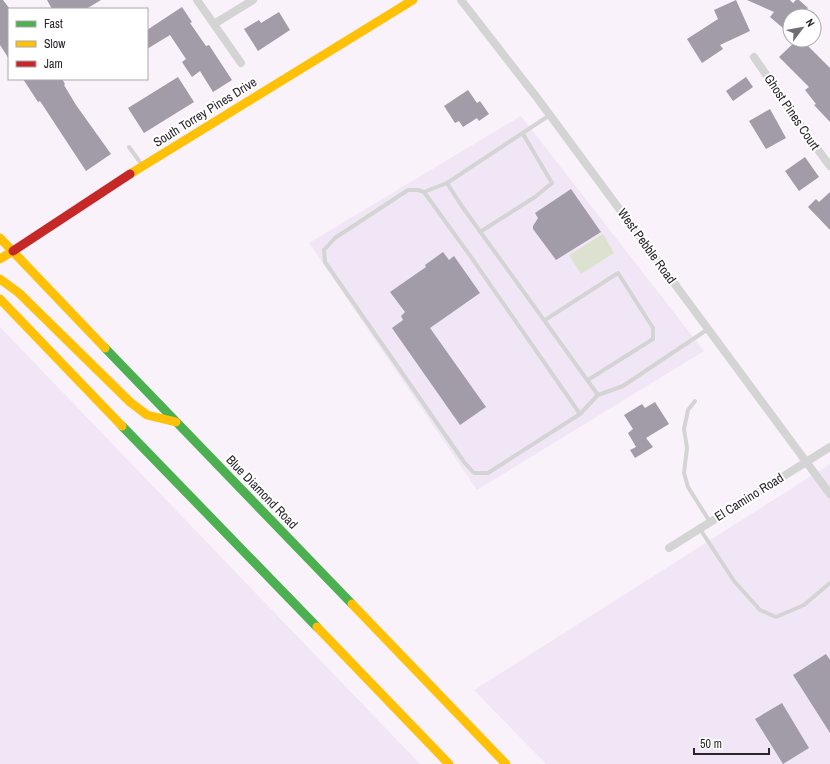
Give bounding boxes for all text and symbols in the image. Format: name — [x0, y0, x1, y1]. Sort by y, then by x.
legend — [8, 8, 148, 80]
north arrow — [782, 8, 822, 48]
text: Fast — [44, 16, 63, 32]
text: N — [803, 16, 818, 29]
text: Slow — [44, 36, 66, 52]
text: Jam — [44, 56, 63, 72]
street label: Ghost Pines Court — [760, 71, 824, 153]
street label: South Torrey Pines Drive — [150, 73, 260, 151]
street label: West Pebble Road — [614, 205, 680, 287]
street label: Blue Diamond Road — [223, 452, 302, 532]
street label: El Camino Road — [711, 469, 787, 525]
scale bar — [694, 730, 769, 756]
text: 50 m — [700, 736, 722, 752]

